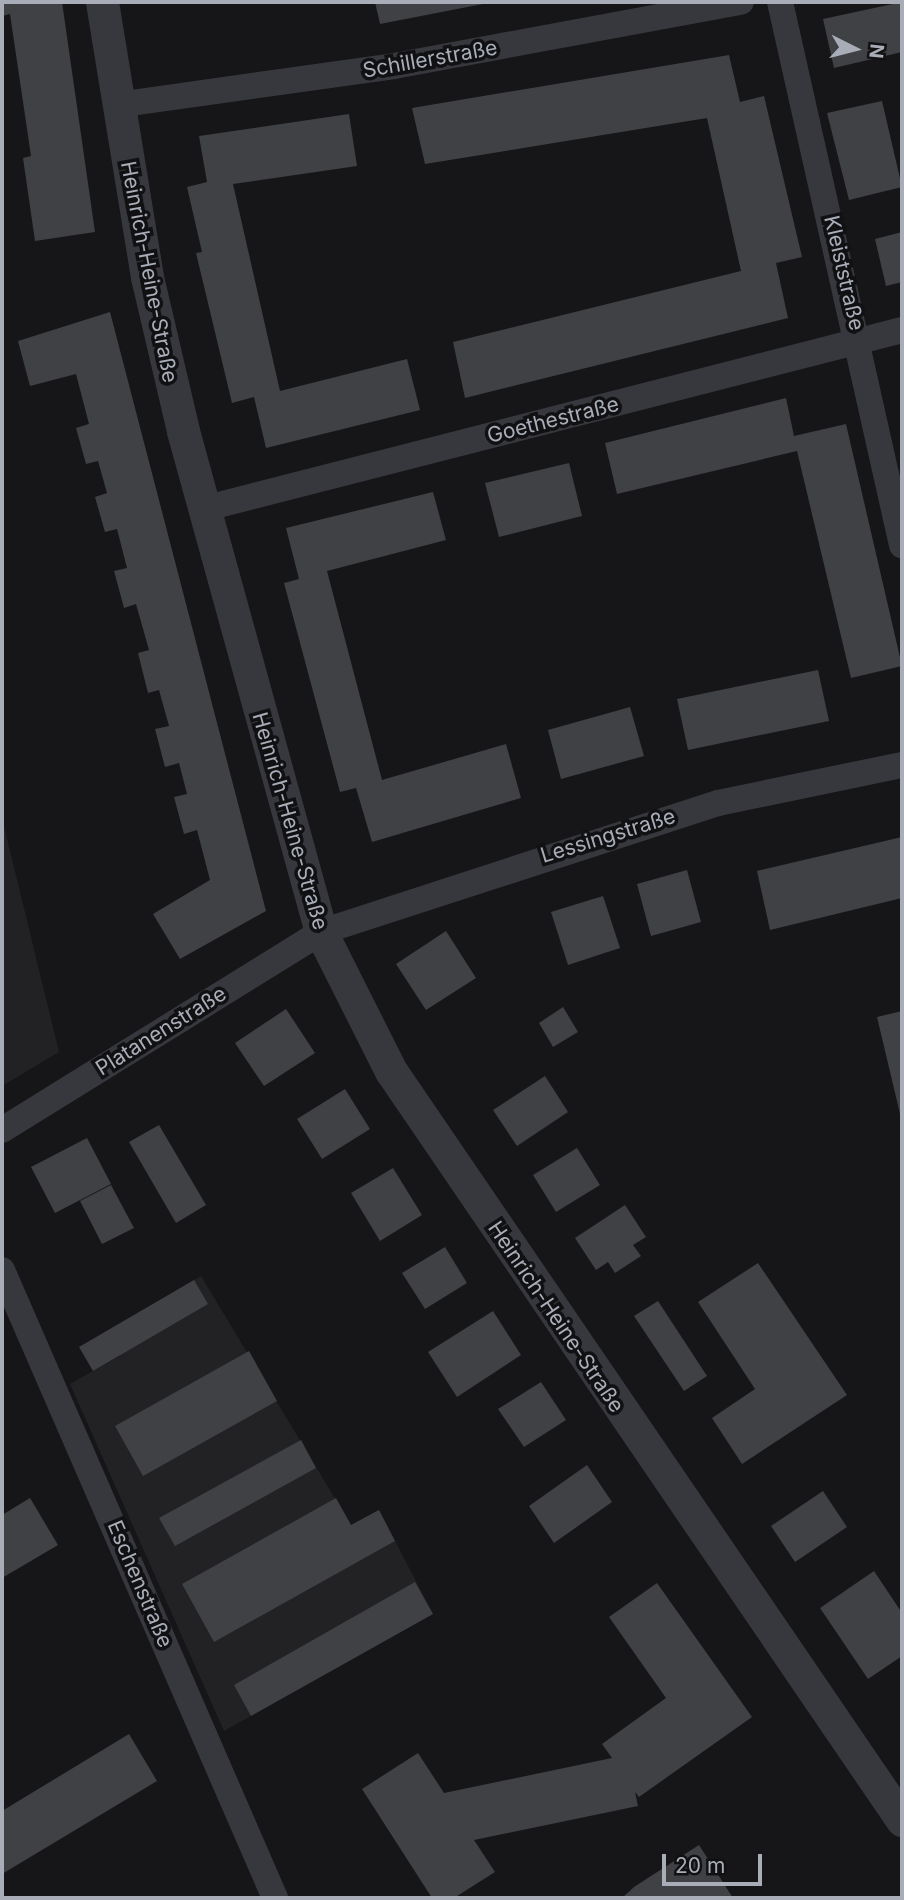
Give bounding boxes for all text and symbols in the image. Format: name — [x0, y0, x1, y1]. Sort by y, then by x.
north arrow — [820, 14, 890, 84]
street label: Schillerstraße — [361, 35, 499, 83]
text: N — [864, 43, 889, 60]
street label: Heinrich-Heine-Straße — [115, 159, 183, 385]
street label: Kleiststraße — [819, 213, 869, 333]
street label: Goethestraße — [485, 391, 621, 449]
street label: Heinrich-Heine-Straße — [247, 709, 333, 933]
street label: Lessingstraße — [538, 804, 678, 868]
street label: Platanenstraße — [91, 981, 231, 1081]
street label: Heinrich-Heine-Straße — [483, 1217, 629, 1417]
street label: Eschenstraße — [102, 1517, 178, 1651]
scale bar — [666, 1840, 766, 1884]
text: 20 m — [675, 1853, 725, 1878]

